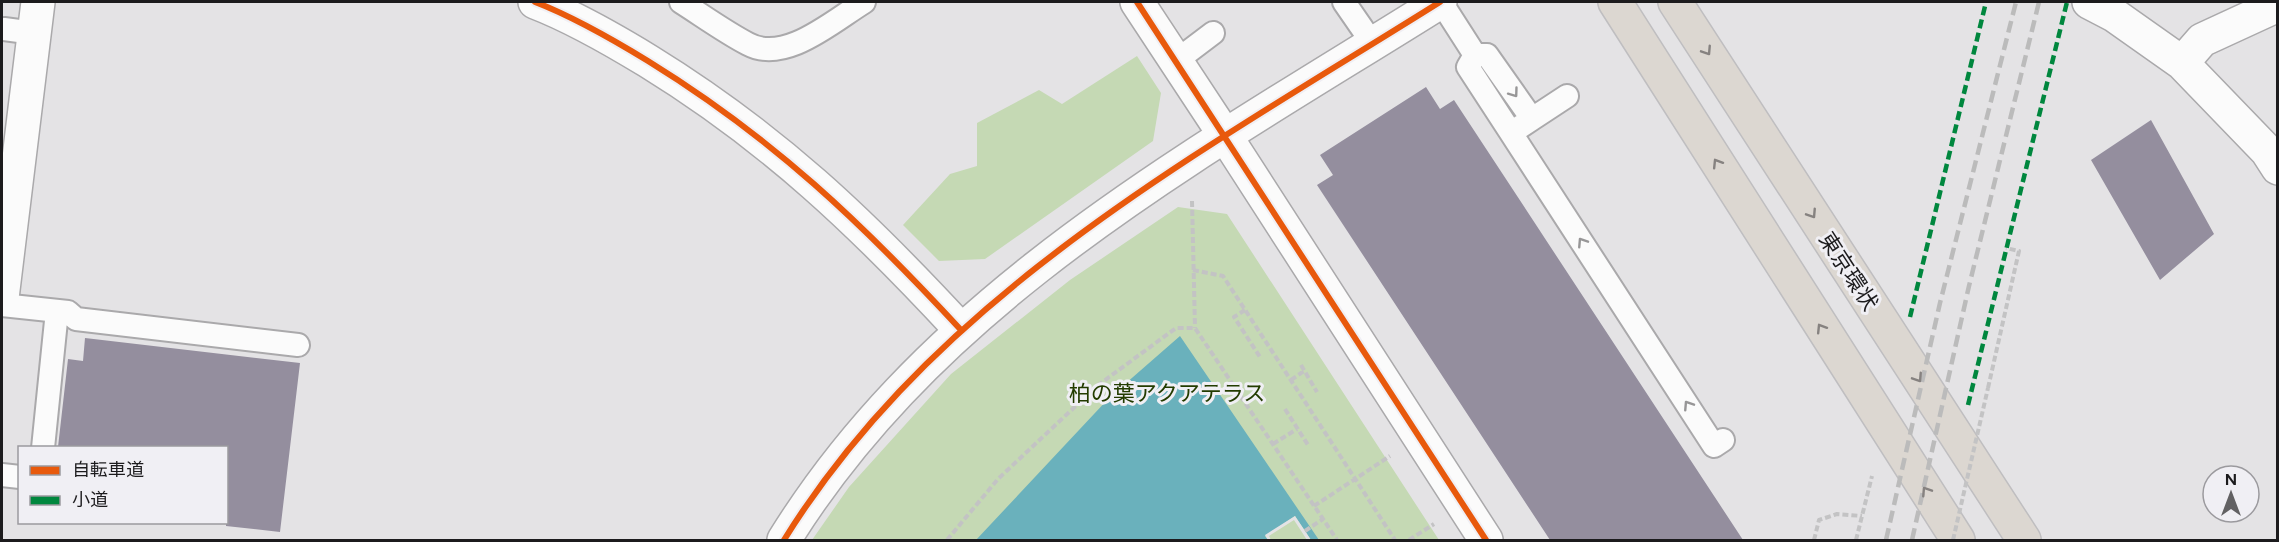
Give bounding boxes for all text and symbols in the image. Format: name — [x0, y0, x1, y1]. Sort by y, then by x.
one-way arrow — [1699, 44, 1710, 55]
one-way arrow — [1506, 86, 1517, 97]
one-way arrow — [1713, 158, 1724, 169]
one-way arrow — [1805, 208, 1817, 218]
street label: 東京環状 — [1813, 227, 1884, 316]
one-way arrow — [1577, 238, 1589, 248]
one-way arrow — [1817, 323, 1828, 334]
one-way arrow — [1911, 372, 1923, 382]
park label: 柏の葉アクアテラス — [1069, 380, 1265, 407]
one-way arrow — [1684, 401, 1695, 412]
legend — [18, 446, 228, 524]
text: 自転車道 — [72, 459, 144, 481]
north arrow — [2201, 464, 2261, 524]
text: N — [2225, 470, 2237, 489]
one-way arrow — [1922, 487, 1933, 498]
text: 小道 — [72, 489, 108, 511]

